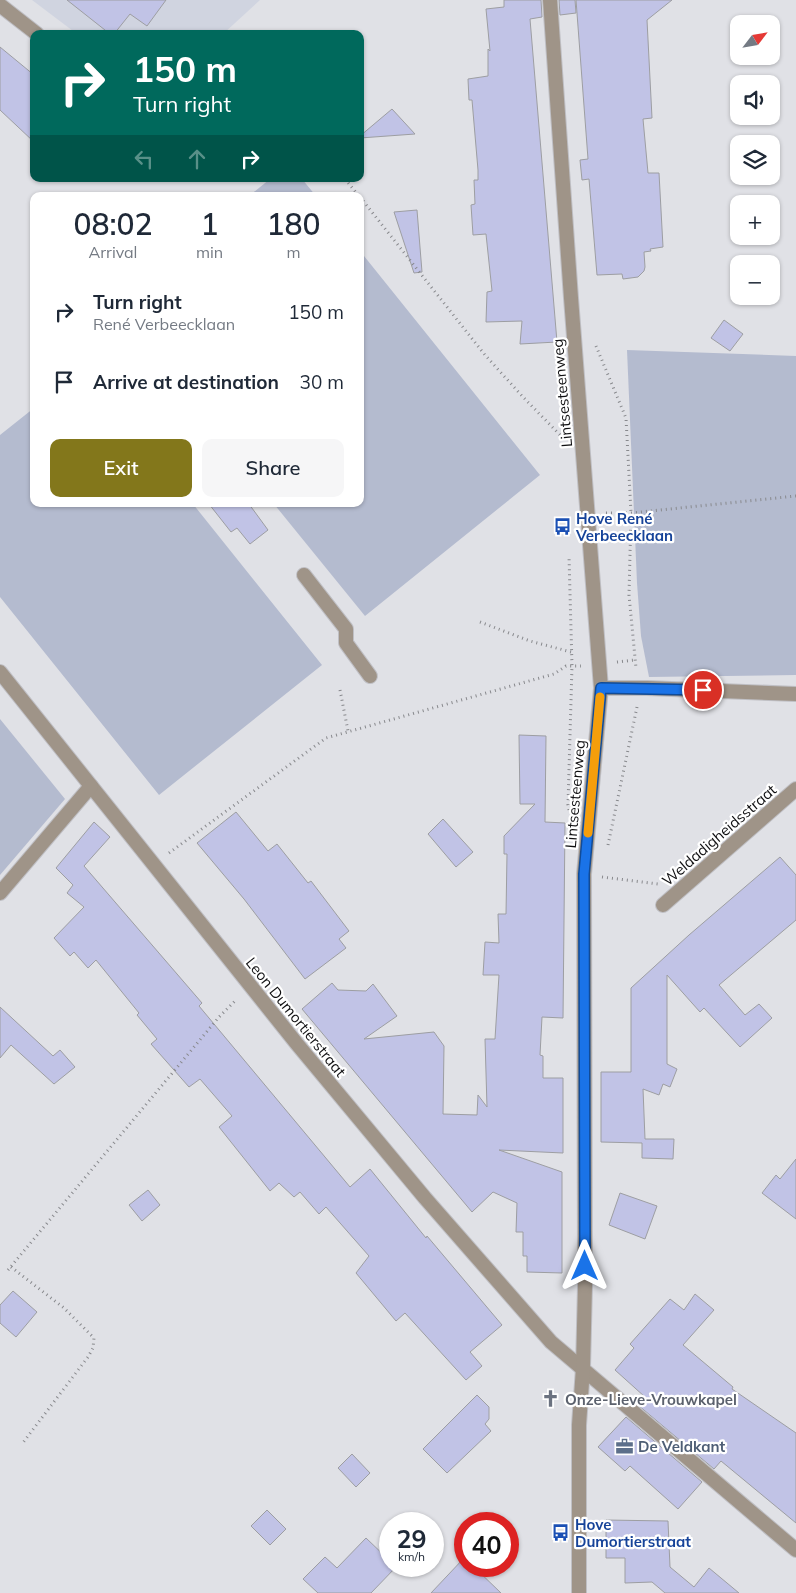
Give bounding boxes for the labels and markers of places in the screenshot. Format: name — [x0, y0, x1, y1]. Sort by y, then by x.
place label: Hove René Verbeecklaan — [575, 509, 673, 545]
bus stop icon: Hove René Verbeecklaan — [552, 517, 572, 537]
pin — [682, 669, 724, 711]
church icon: Onze-Lieve-Vrouwkapel — [541, 1389, 561, 1409]
place label: Onze-Lieve-Vrouwkapel — [565, 1390, 737, 1409]
office icon: De Veldkant — [614, 1436, 634, 1456]
place label: De Veldkant — [638, 1437, 726, 1456]
place label: Hove Dumortierstraat — [575, 1515, 691, 1551]
bus stop icon: Hove Dumortierstraat — [551, 1523, 571, 1543]

